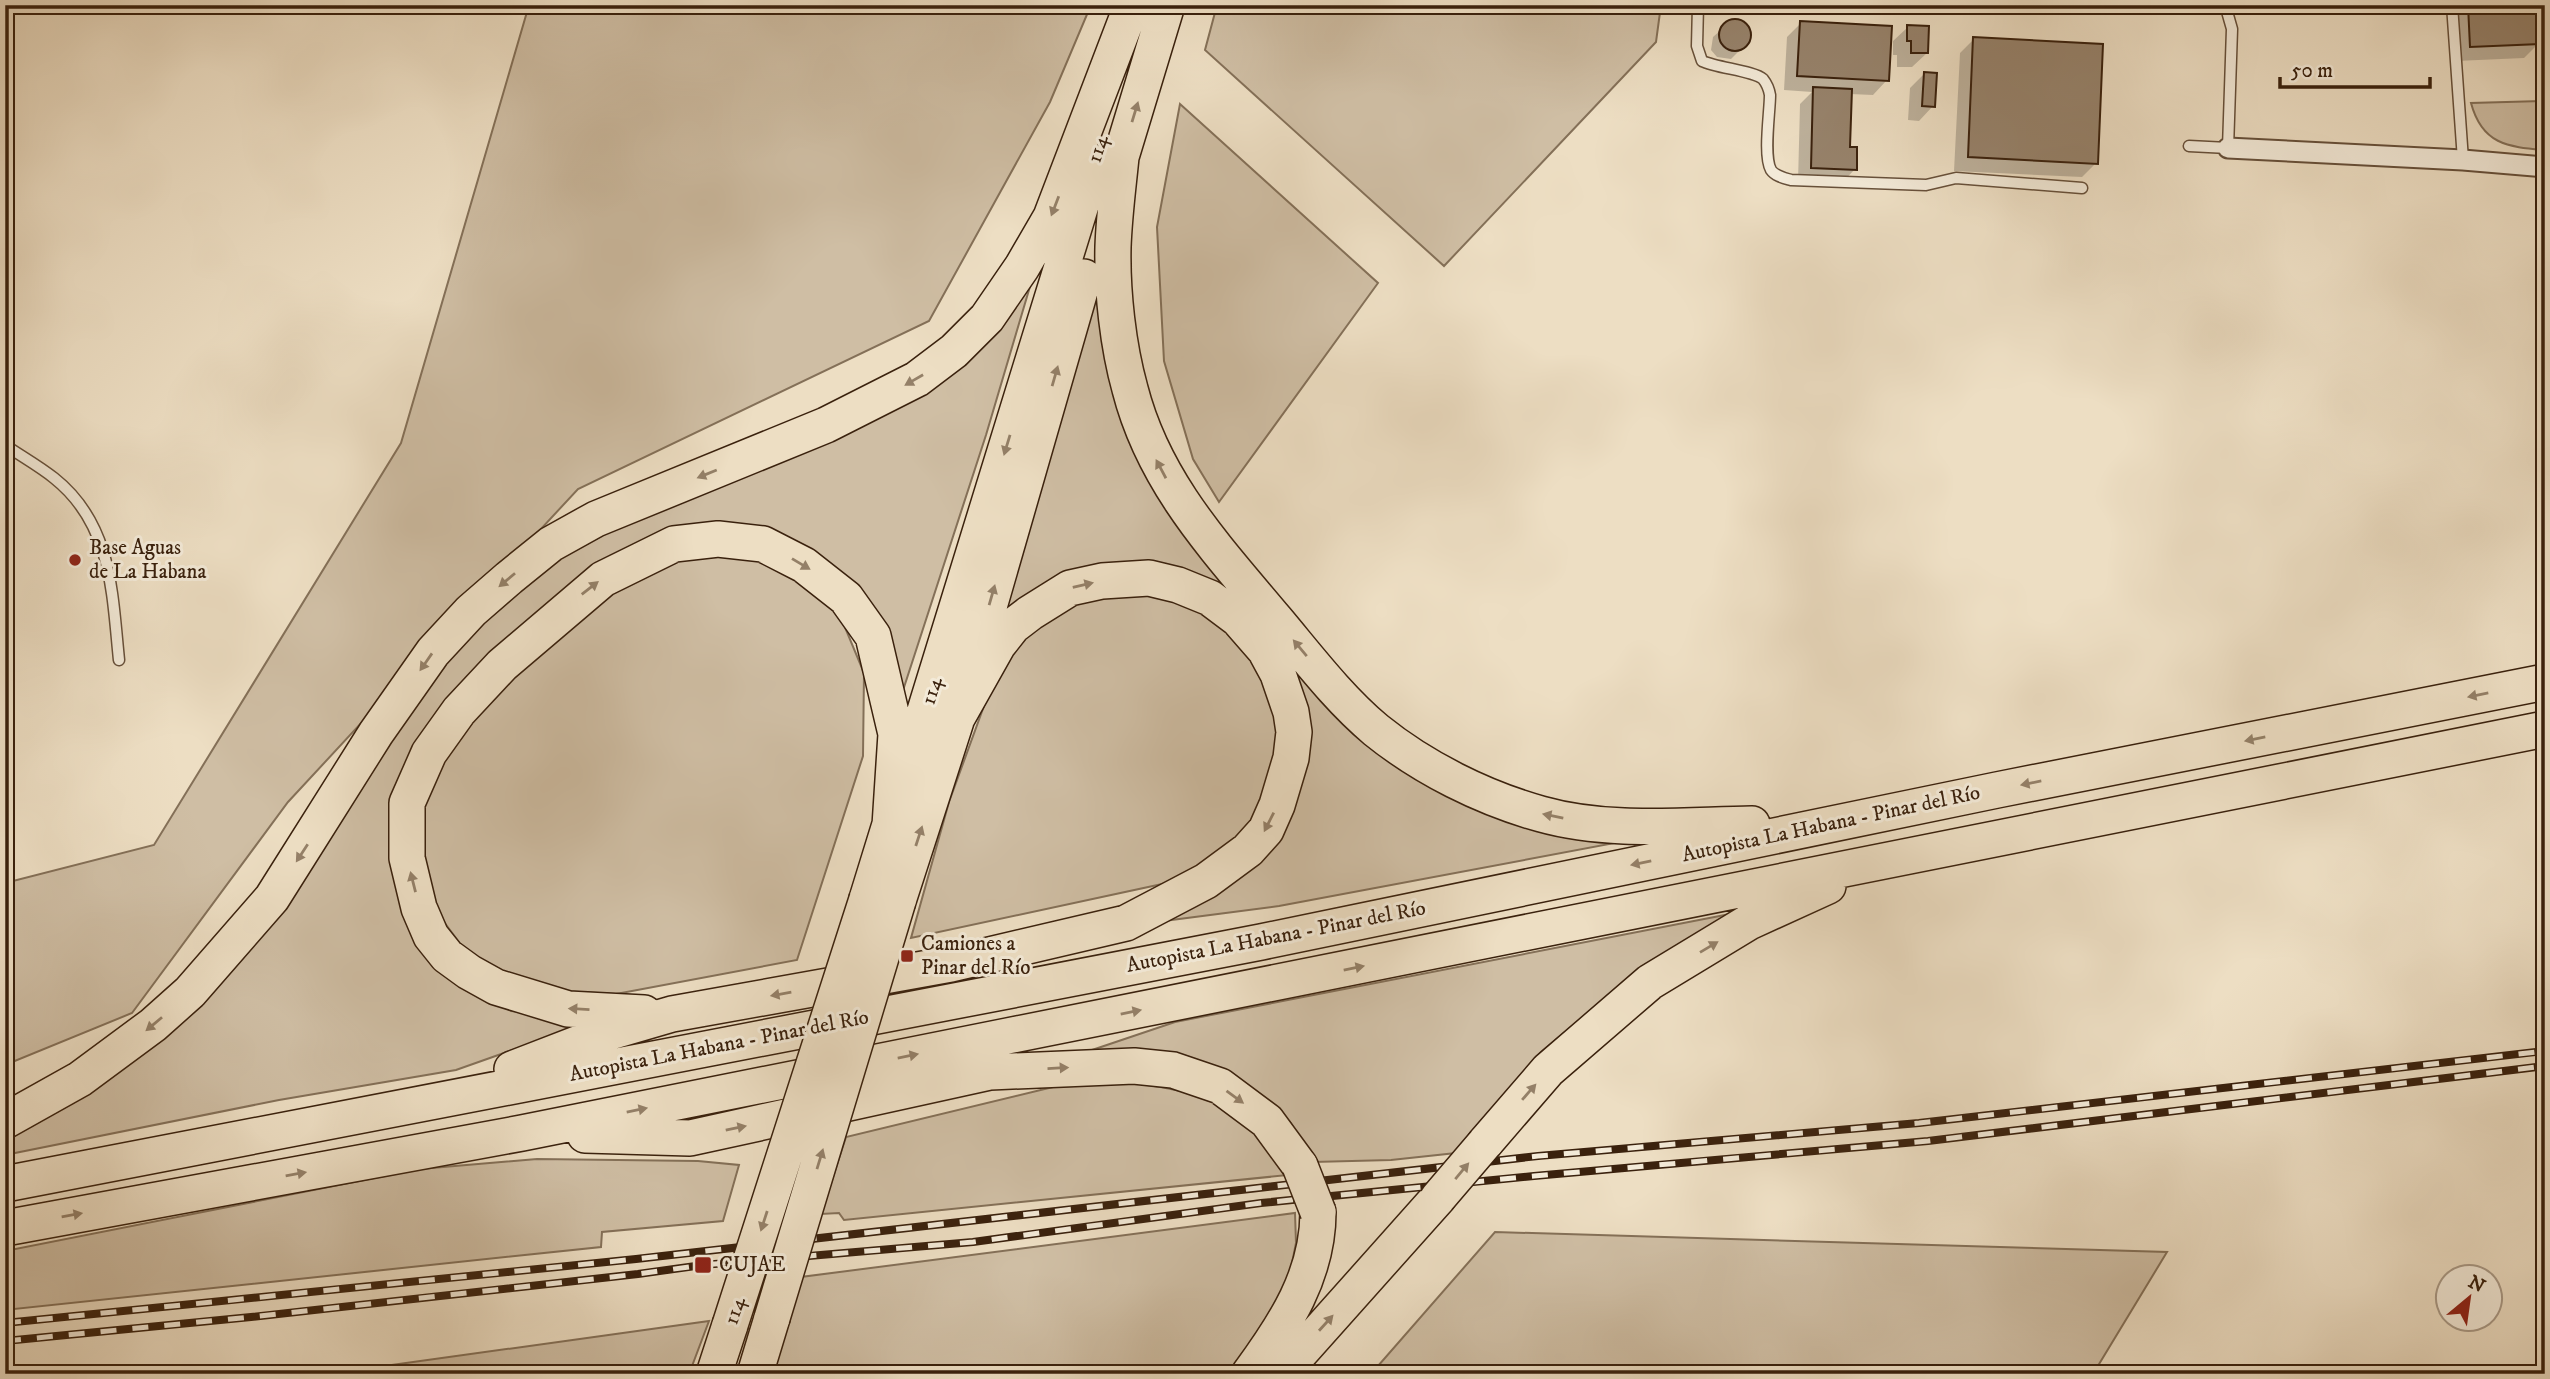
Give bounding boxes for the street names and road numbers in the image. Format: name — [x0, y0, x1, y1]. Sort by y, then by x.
street label: 114 — [1082, 131, 1115, 166]
street label: 114 — [916, 673, 949, 708]
street label: Autopista La Habana - Pinar del Río — [1679, 780, 1983, 868]
street label: Autopista La Habana - Pinar del Río — [1124, 895, 1428, 979]
street label: Autopista La Habana - Pinar del Río — [567, 1004, 871, 1088]
street label: 114 — [718, 1293, 752, 1328]

